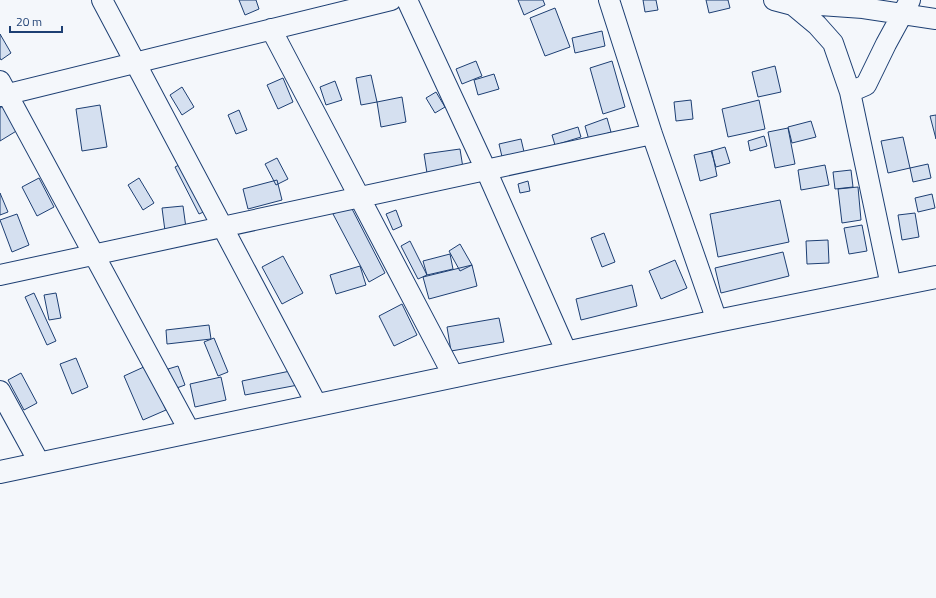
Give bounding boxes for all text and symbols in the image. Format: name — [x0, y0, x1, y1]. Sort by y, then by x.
scale bar — [10, 8, 62, 34]
text: 20 m — [16, 12, 42, 31]

